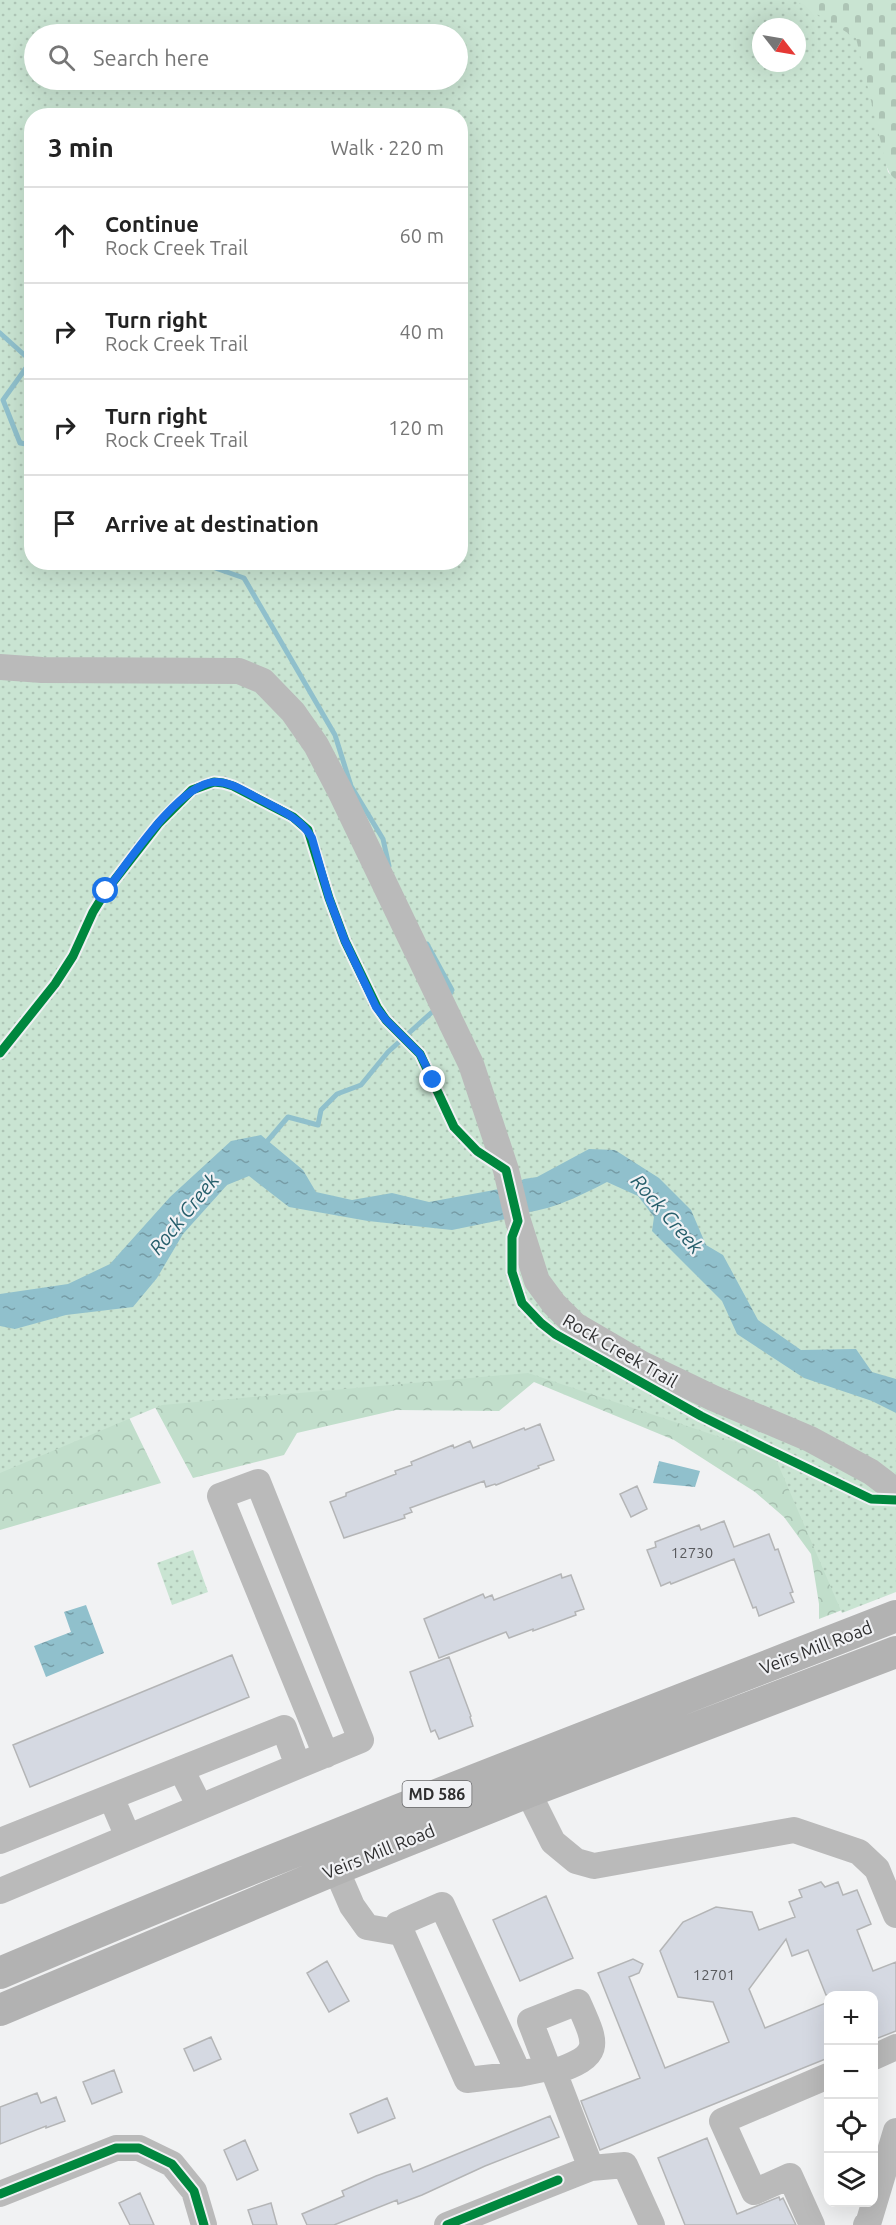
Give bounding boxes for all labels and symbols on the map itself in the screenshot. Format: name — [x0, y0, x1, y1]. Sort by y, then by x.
north arrow — [752, 18, 806, 72]
route start — [92, 877, 118, 903]
route end — [419, 1066, 445, 1092]
water label: Rock Creek — [144, 1168, 224, 1259]
water label: Rock Creek — [627, 1169, 709, 1259]
street label: Rock Creek Trail — [560, 1309, 681, 1391]
house number: 12730 — [671, 1544, 713, 1561]
street label: Veirs Mill Road — [757, 1616, 875, 1678]
road number: MD 586 — [402, 1781, 472, 1807]
street label: Veirs Mill Road — [320, 1820, 438, 1883]
house number: 12701 — [693, 1966, 735, 1983]

